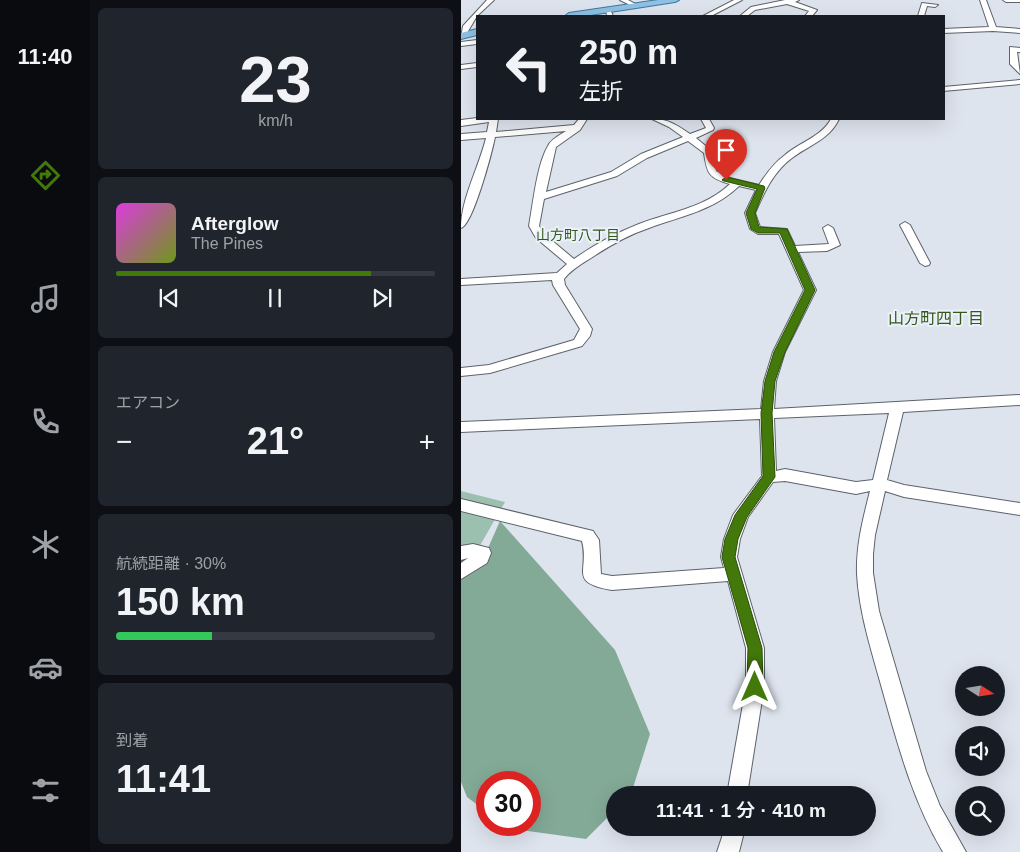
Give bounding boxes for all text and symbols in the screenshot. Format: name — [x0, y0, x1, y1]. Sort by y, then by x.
text: 250 m — [579, 32, 678, 71]
icon: left — [496, 35, 561, 100]
text: 23 — [239, 43, 312, 116]
text: 11:40 — [17, 44, 73, 69]
text: 左折 — [579, 79, 623, 104]
text: km/h — [258, 112, 293, 129]
pin — [705, 129, 747, 180]
icon: arrive — [712, 136, 740, 164]
icon: directions — [28, 158, 63, 193]
text: Afterglow — [191, 213, 279, 234]
district label: 山方町八丁目 — [536, 227, 620, 243]
text: The Pines — [191, 235, 263, 252]
icon: music — [28, 281, 63, 316]
icon: previous — [155, 284, 183, 312]
icon: pause — [261, 284, 289, 312]
icon: next — [368, 284, 396, 312]
district label: 山方町四丁目 — [888, 310, 984, 327]
text: エアコン — [116, 394, 180, 411]
icon: phone — [28, 404, 63, 439]
text: 21° — [247, 420, 304, 462]
text: − — [116, 426, 132, 457]
text: + — [419, 426, 435, 457]
icon: climate — [28, 527, 63, 562]
text: 航続距離 · 30% — [116, 555, 226, 572]
text: 150 km — [116, 581, 245, 623]
icon: car — [28, 650, 63, 685]
position arrow — [728, 660, 780, 712]
north arrow — [955, 666, 1005, 716]
map controls — [955, 666, 1005, 836]
button: sound — [955, 726, 1005, 776]
text: 到着 — [116, 732, 148, 749]
text: 11:41 — [116, 758, 211, 800]
speed limit sign: 30 — [476, 771, 541, 836]
icon: filters — [28, 773, 63, 808]
button: search — [955, 786, 1005, 836]
text: 11:41 · 1 分 · 410 m — [656, 800, 826, 821]

